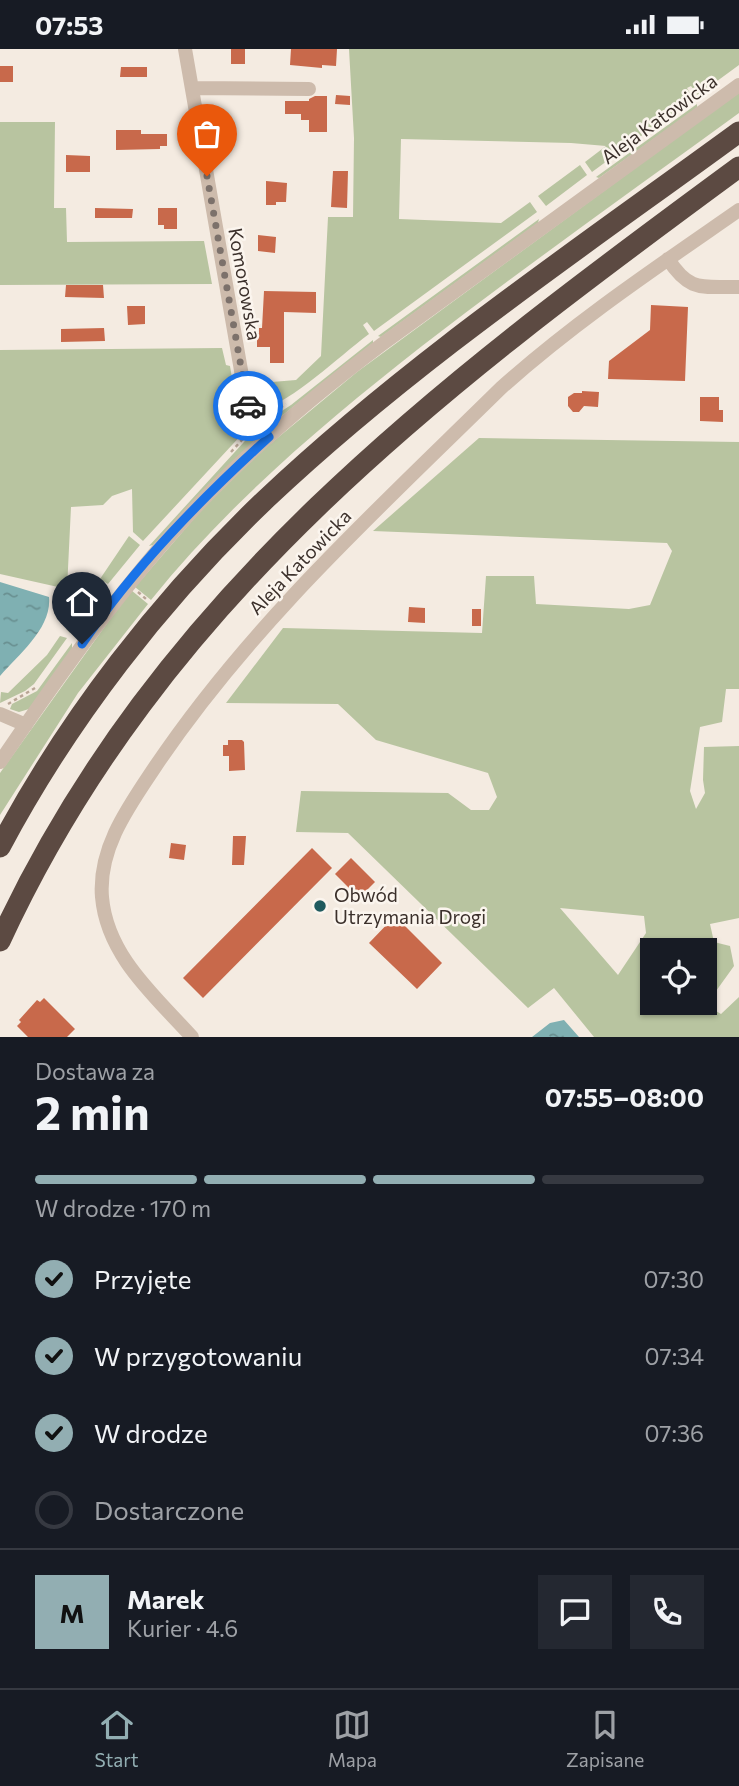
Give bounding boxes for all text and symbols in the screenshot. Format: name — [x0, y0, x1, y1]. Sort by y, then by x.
text: 07:53 — [35, 9, 104, 40]
street label: Aleja Katowicka — [596, 69, 721, 168]
pin — [177, 104, 237, 176]
icon: bag — [188, 115, 226, 153]
street label: Komorowska — [224, 226, 267, 342]
courier — [213, 371, 283, 441]
icon: car — [229, 387, 267, 425]
street label: Aleja Katowicka — [244, 504, 356, 619]
pin — [52, 572, 112, 644]
icon: home — [63, 583, 101, 621]
place label: Obwód Utrzymania Drogi — [334, 883, 486, 928]
marker: Obwód Utrzymania Drogi — [312, 898, 328, 914]
map controls — [640, 938, 717, 1015]
button: locate — [640, 938, 717, 1015]
text: Dostawa za — [35, 1057, 155, 1085]
text: 07:55–08:00 — [545, 1081, 704, 1112]
text: 2 min — [35, 1083, 150, 1139]
text: W drodze · 170 m — [35, 1194, 211, 1222]
icon: check — [35, 1260, 73, 1298]
text: Przyjęte — [94, 1263, 191, 1294]
text: 07:30 — [643, 1265, 704, 1293]
icon: check — [35, 1337, 73, 1375]
text: W przygotowaniu — [94, 1340, 302, 1371]
text: 07:34 — [645, 1342, 704, 1370]
icon: check — [35, 1414, 73, 1452]
text: W drodze — [94, 1417, 208, 1448]
text: 07:36 — [644, 1419, 704, 1447]
text: Dostarczone — [94, 1494, 244, 1525]
button: chat — [538, 1575, 612, 1649]
button: phone — [630, 1575, 704, 1649]
text: Marek — [127, 1583, 204, 1614]
text: M — [59, 1597, 85, 1628]
text: Kurier · 4.6 — [127, 1614, 238, 1642]
tab: Start — [95, 1706, 139, 1771]
tab: Mapa — [328, 1706, 377, 1771]
tab: Zapisane — [566, 1706, 644, 1771]

